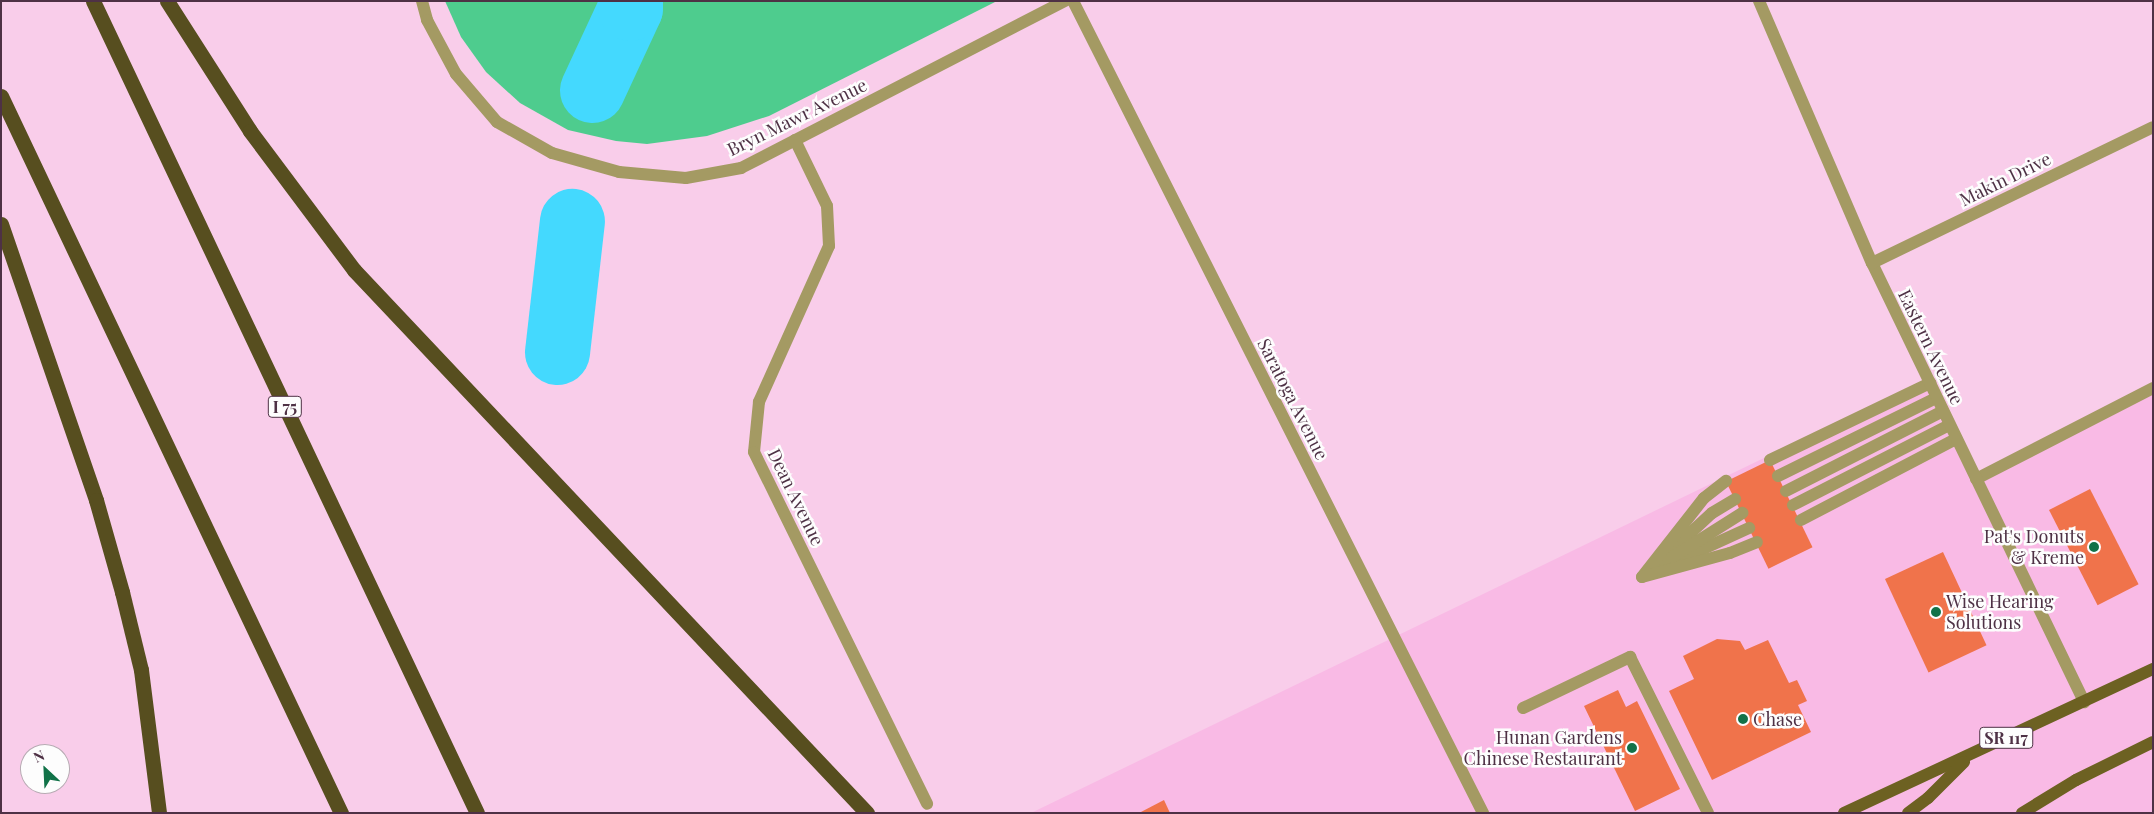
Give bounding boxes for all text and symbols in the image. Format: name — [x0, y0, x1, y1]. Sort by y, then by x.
street label: Bryn Mawr Avenue — [723, 74, 871, 160]
street label: Makin Drive — [1956, 148, 2054, 210]
street label: Eastern Avenue — [1894, 286, 1968, 408]
street label: Saratoga Avenue — [1253, 334, 1333, 464]
road number: I 75 — [268, 394, 302, 421]
street label: Dean Avenue — [763, 445, 829, 549]
place label: Pat's Donuts & Kreme — [1984, 526, 2084, 568]
marker: Pat's Donuts & Kreme — [2088, 541, 2100, 553]
place label: Wise Hearing Solutions — [1946, 591, 2053, 634]
marker: Wise Hearing Solutions — [1930, 606, 1942, 618]
place label: Chase — [1753, 708, 1802, 730]
marker: Chase — [1737, 713, 1749, 725]
road number: SR 117 — [1978, 724, 2034, 751]
place label: Hunan Gardens Chinese Restaurant — [1464, 727, 1622, 770]
marker: Hunan Gardens Chinese Restaurant — [1626, 742, 1638, 754]
north arrow — [20, 744, 70, 794]
text: N — [30, 745, 47, 767]

